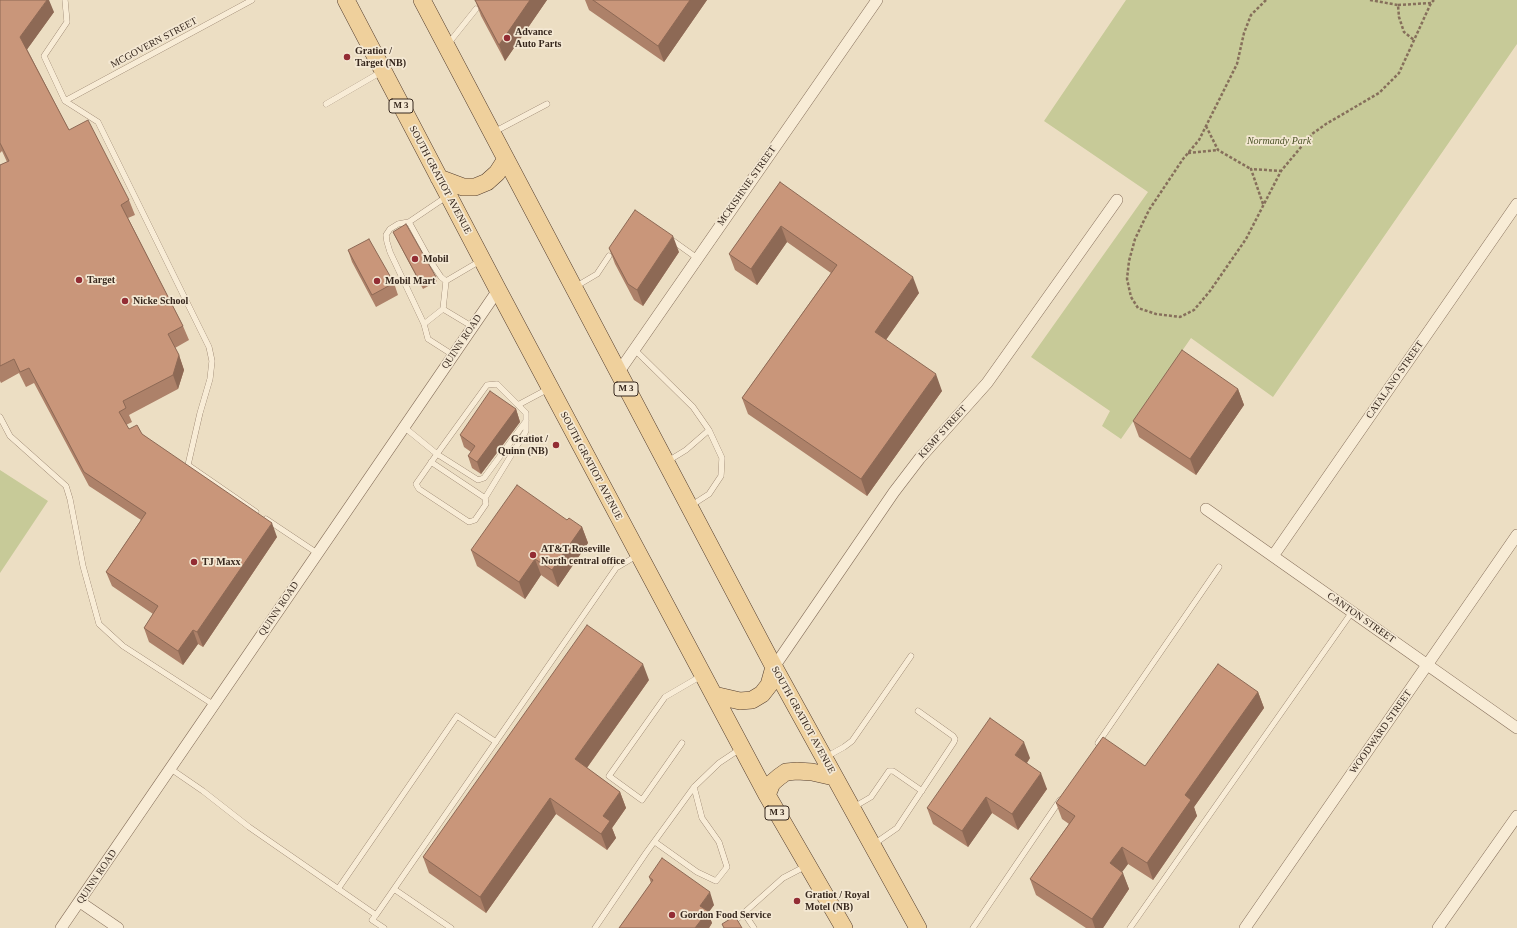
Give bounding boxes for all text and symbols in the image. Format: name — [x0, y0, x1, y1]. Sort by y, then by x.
street label: MCGOVERN STREET — [109, 15, 199, 71]
place label: Advance Auto Parts — [515, 26, 561, 50]
marker: Advance Auto Parts — [502, 33, 512, 43]
place label: Gratiot / Target (NB) — [355, 45, 406, 68]
marker: Gratiot / Target (NB) — [342, 52, 352, 62]
road number: M 3 — [389, 99, 413, 113]
street label: SOUTH GRATIOT AVENUE — [406, 124, 474, 236]
park label: Normandy Park — [1247, 135, 1311, 147]
street label: MCKISHNIE STREET — [715, 144, 779, 228]
place label: Mobil — [423, 253, 449, 265]
marker: Mobil — [410, 254, 420, 264]
place label: Target — [87, 274, 115, 286]
marker: Target — [74, 275, 84, 285]
place label: Mobil Mart — [385, 275, 435, 287]
marker: Mobil Mart — [372, 276, 382, 286]
place label: Nicke School — [133, 295, 188, 307]
marker: Nicke School — [120, 296, 130, 306]
street label: QUINN ROAD — [439, 313, 485, 371]
street label: CATALANO STREET — [1364, 339, 1426, 421]
road number: M 3 — [614, 382, 638, 396]
street label: KEMP STREET — [916, 403, 970, 461]
street label: SOUTH GRATIOT AVENUE — [557, 410, 625, 522]
place label: Gratiot / Quinn (NB) — [498, 433, 548, 456]
marker: Gratiot / Quinn (NB) — [551, 440, 561, 450]
place label: AT&T Roseville North central office — [541, 543, 625, 566]
marker: AT&T Roseville North central office — [528, 550, 538, 560]
place label: TJ Maxx — [202, 556, 241, 568]
marker: TJ Maxx — [189, 557, 199, 567]
street label: QUINN ROAD — [256, 580, 302, 638]
street label: CANTON STREET — [1325, 590, 1397, 646]
street label: SOUTH GRATIOT AVENUE — [768, 664, 838, 776]
street label: WOODWARD STREET — [1347, 688, 1415, 776]
road number: M 3 — [765, 806, 789, 820]
street label: QUINN ROAD — [74, 848, 120, 906]
place label: Gratiot / Royal Motel (NB) — [805, 889, 869, 912]
marker: Gratiot / Royal Motel (NB) — [792, 896, 802, 906]
place label: Gordon Food Service — [680, 909, 771, 921]
marker: Gordon Food Service — [667, 910, 677, 920]

